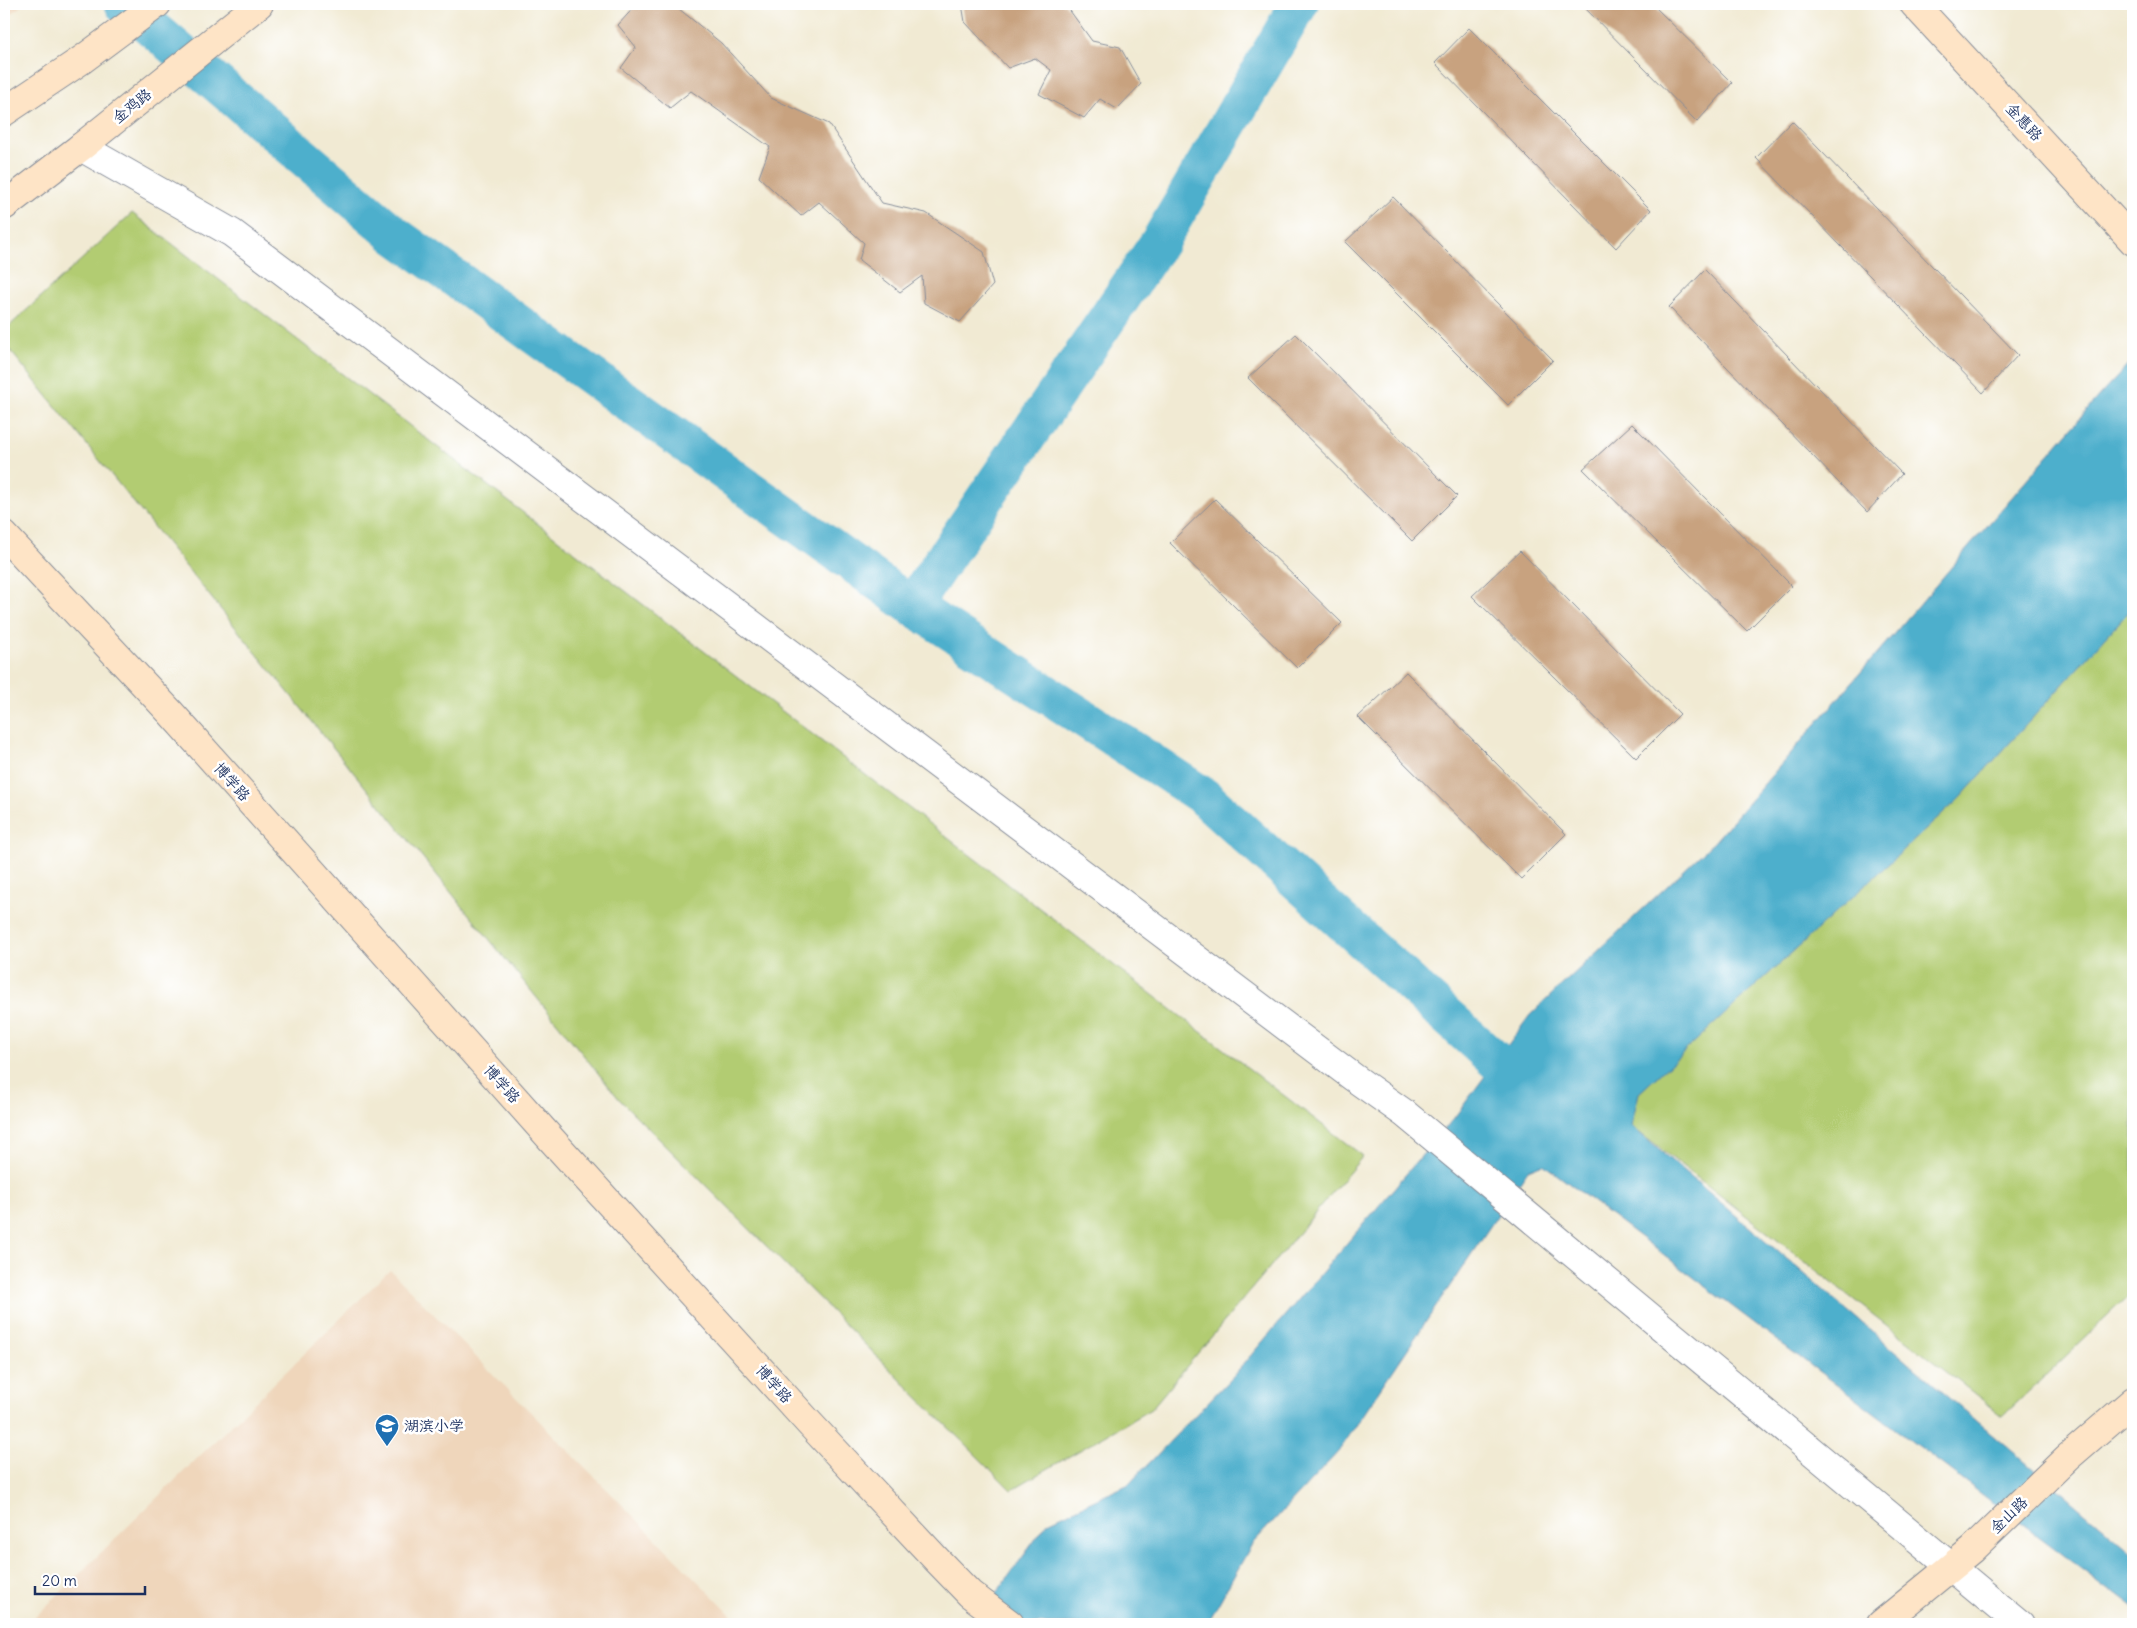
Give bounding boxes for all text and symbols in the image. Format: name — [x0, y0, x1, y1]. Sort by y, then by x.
street label: 金鸡路 — [108, 84, 155, 127]
street label: 金惠路 — [2002, 99, 2047, 145]
street label: 博学路 — [210, 759, 254, 805]
street label: 博学路 — [480, 1061, 524, 1107]
street label: 博学路 — [752, 1361, 796, 1407]
school or university icon: 湖滨小学 — [374, 1413, 400, 1447]
place label: 湖滨小学 — [404, 1416, 464, 1435]
street label: 金山路 — [1986, 1492, 2031, 1537]
scale bar — [35, 1563, 145, 1595]
text: 20 m — [42, 1571, 77, 1590]

